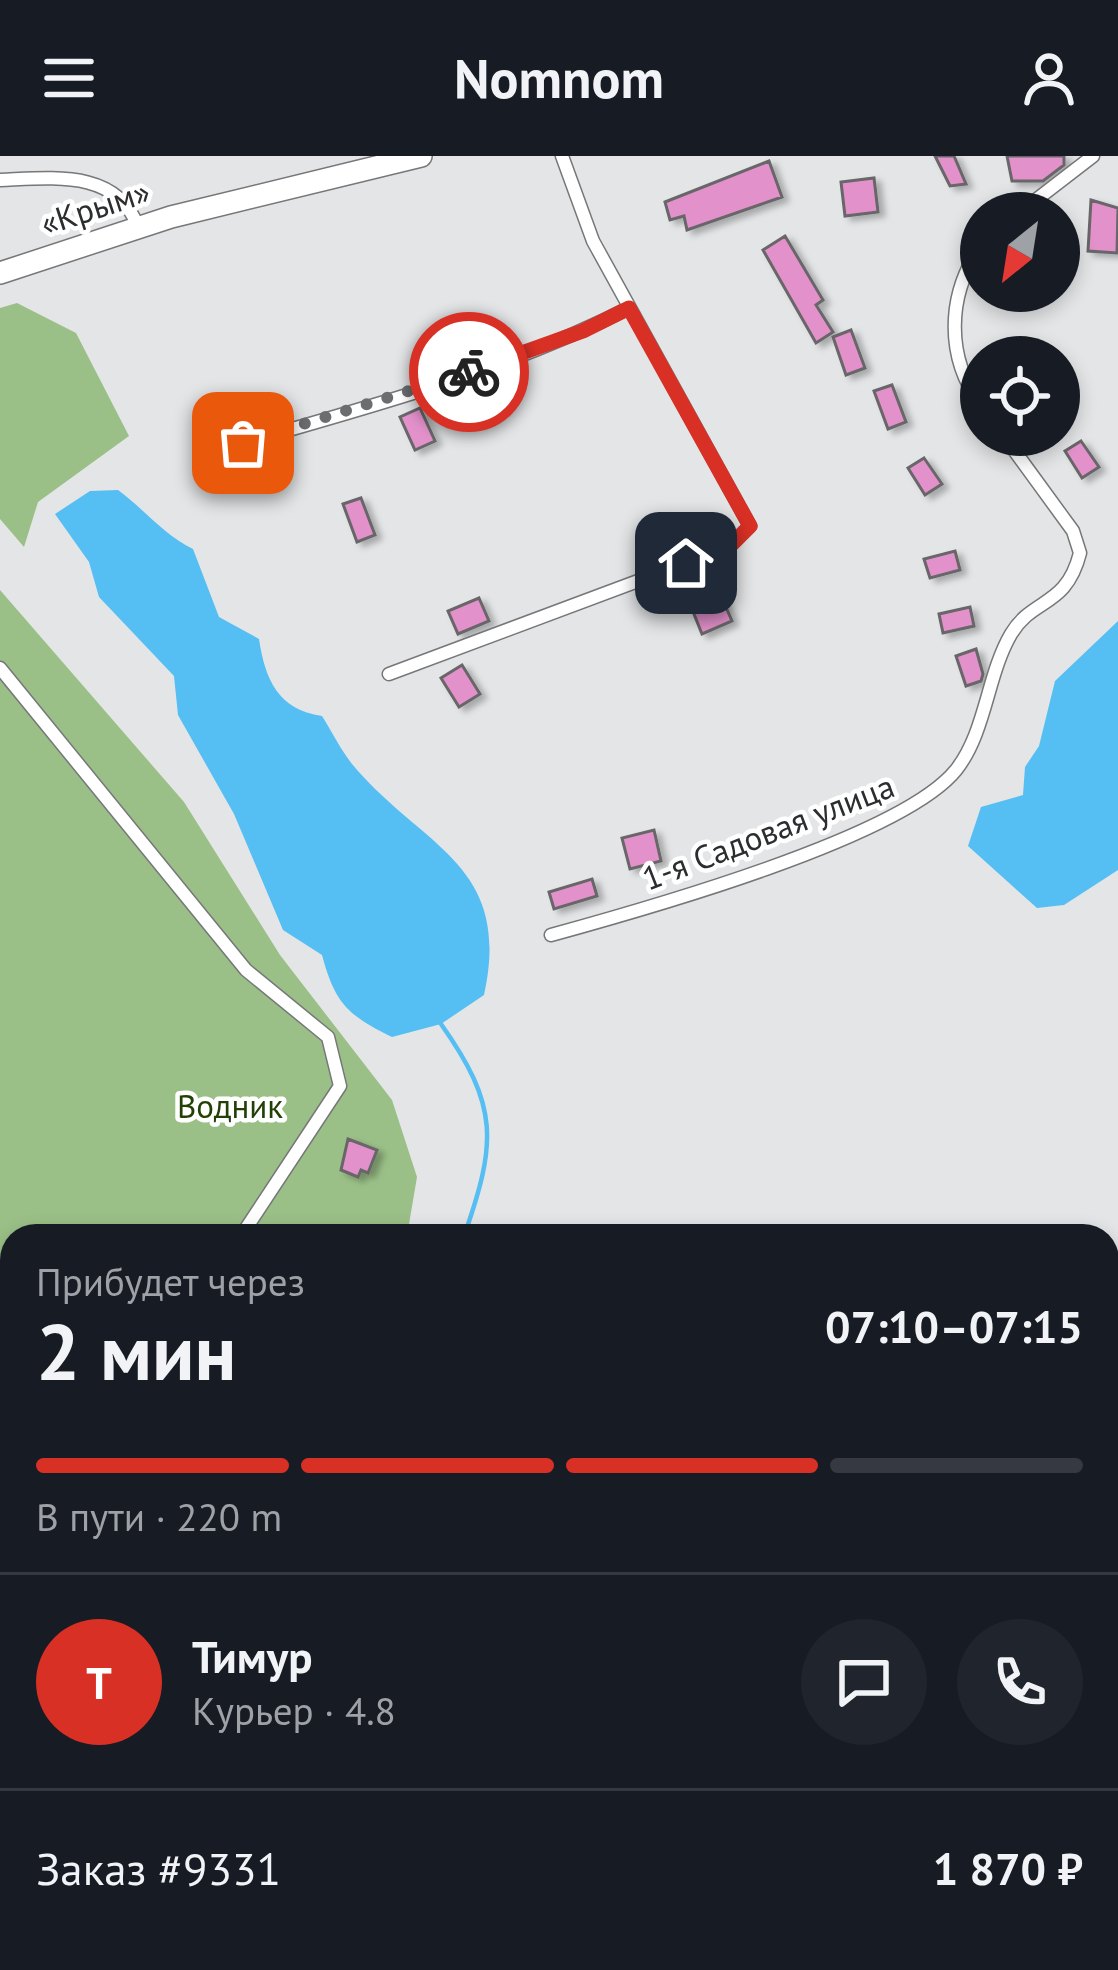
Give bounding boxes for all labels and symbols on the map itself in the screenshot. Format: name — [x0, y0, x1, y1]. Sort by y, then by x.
street label: «Крым» — [35, 169, 155, 244]
north arrow — [960, 192, 1080, 312]
courier — [409, 312, 529, 432]
pin — [192, 392, 294, 494]
pin — [635, 512, 737, 614]
street label: 1-я Садовая улица — [636, 764, 900, 899]
park label: Водник — [177, 1084, 283, 1127]

